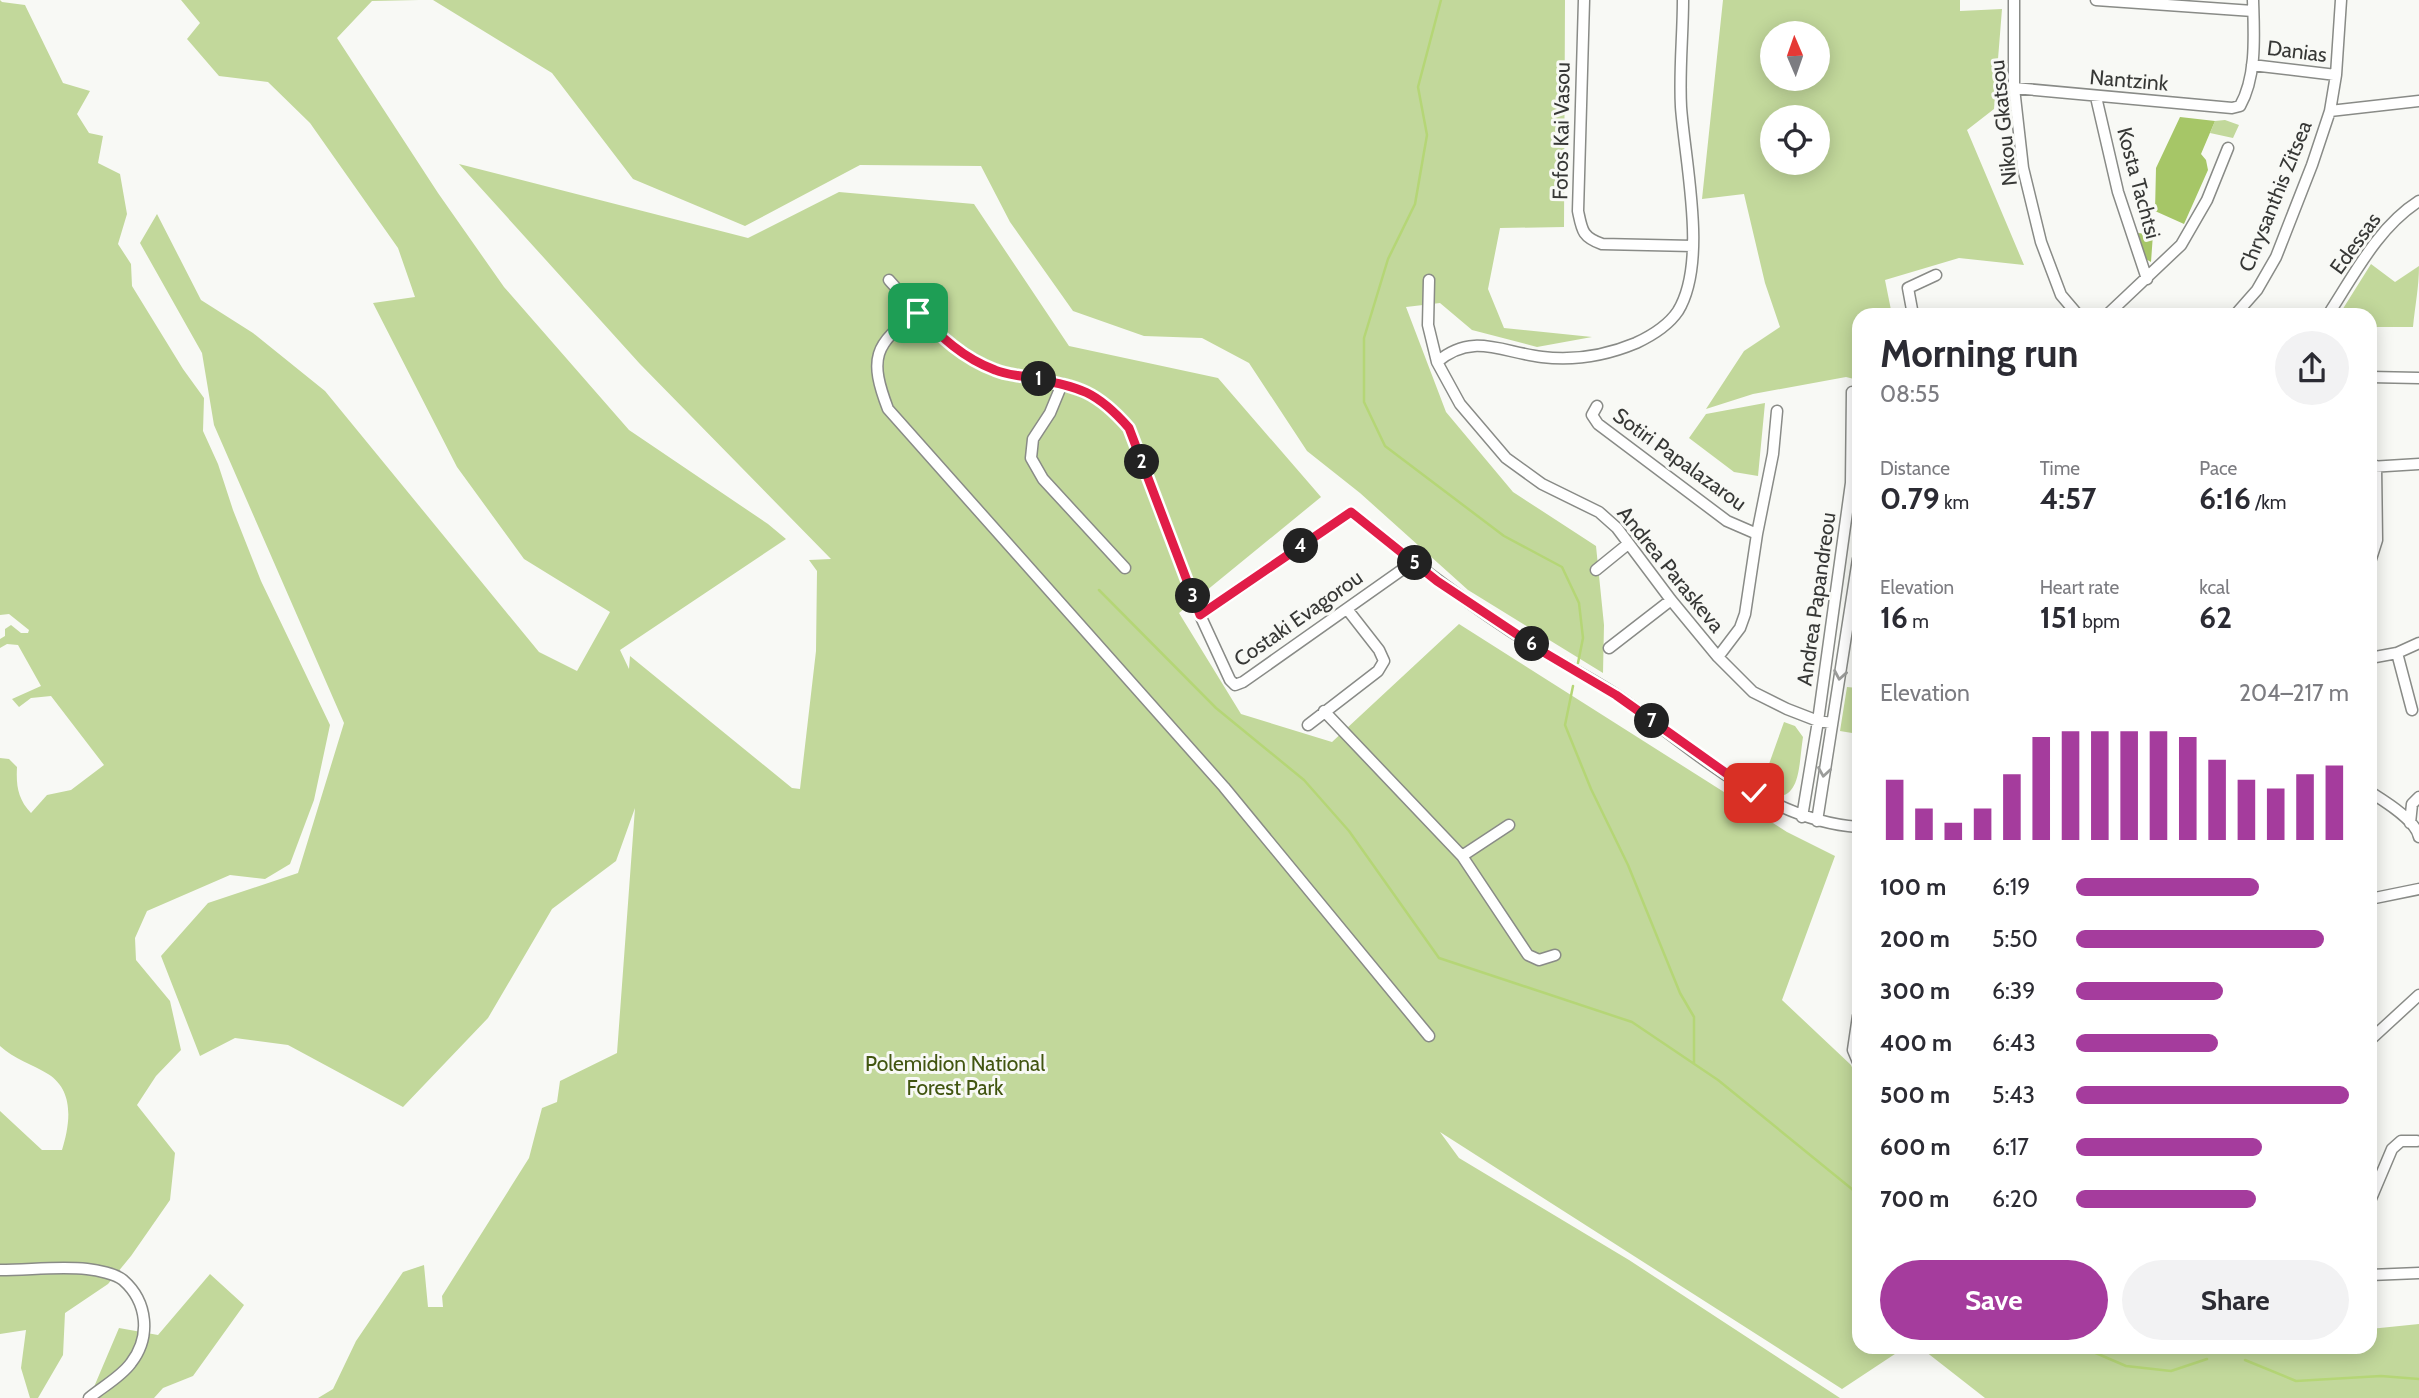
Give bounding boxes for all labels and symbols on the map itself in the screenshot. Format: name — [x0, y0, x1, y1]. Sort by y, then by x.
north arrow — [1760, 21, 1830, 91]
street label: Danias — [2266, 35, 2329, 67]
street label: Nikou Gkatsou — [1984, 59, 2022, 187]
street label: Fofos Kai Vasou — [1547, 62, 1575, 200]
street label: Nantzink — [2089, 64, 2170, 96]
street label: Chrysanthis Zitsea — [2233, 117, 2317, 275]
street label: Kosta Tachtsi — [2112, 125, 2166, 241]
street label: Edessas — [2324, 207, 2386, 279]
pin — [888, 283, 948, 343]
pin: 1 — [1021, 362, 1056, 396]
street label: Sotiri Papalazarou — [1609, 402, 1751, 516]
pin: 2 — [1124, 444, 1160, 480]
street label: Andrea Paraskeva — [1612, 501, 1730, 637]
street label: Andrea Papandreou — [1791, 511, 1841, 687]
pin: 4 — [1284, 528, 1318, 564]
pin: 5 — [1398, 546, 1432, 580]
street label: Costaki Evagorou — [1229, 564, 1367, 672]
pin: 3 — [1176, 578, 1210, 614]
pin: 6 — [1514, 626, 1550, 662]
one-way arrow — [1833, 669, 1848, 681]
pin: 7 — [1634, 704, 1670, 738]
pin — [1724, 763, 1784, 823]
one-way arrow — [1817, 766, 1832, 778]
park label: Polemidion National Forest Park — [865, 1051, 1045, 1100]

